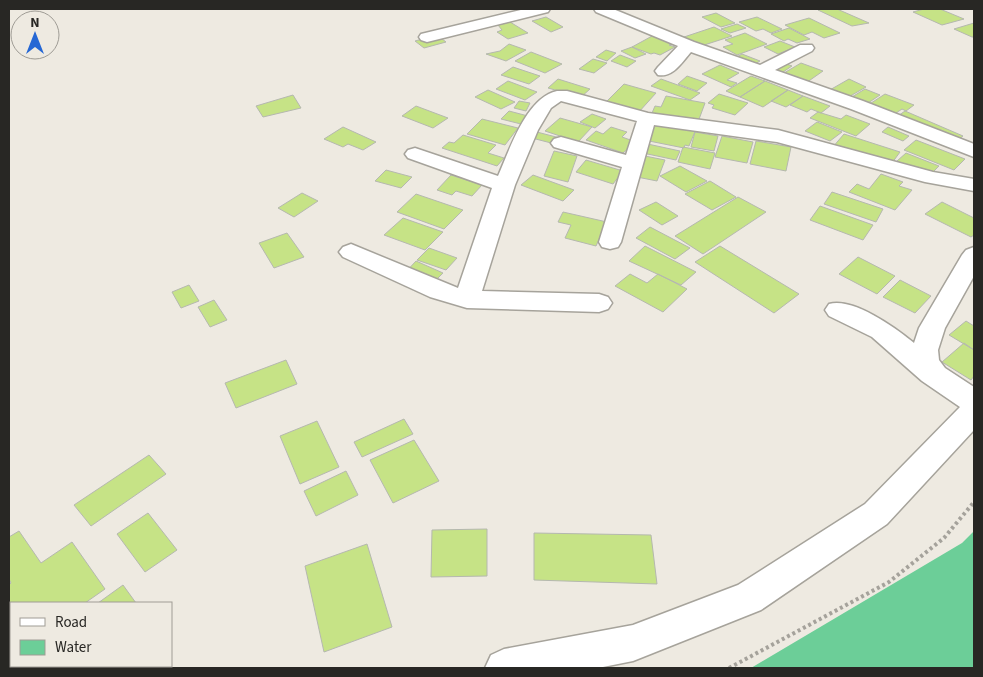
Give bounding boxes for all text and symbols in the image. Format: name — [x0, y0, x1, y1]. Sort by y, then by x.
north arrow — [10, 10, 60, 60]
text: N — [30, 13, 40, 33]
legend — [10, 602, 172, 667]
text: Road — [55, 612, 87, 633]
text: Water — [55, 637, 92, 658]

